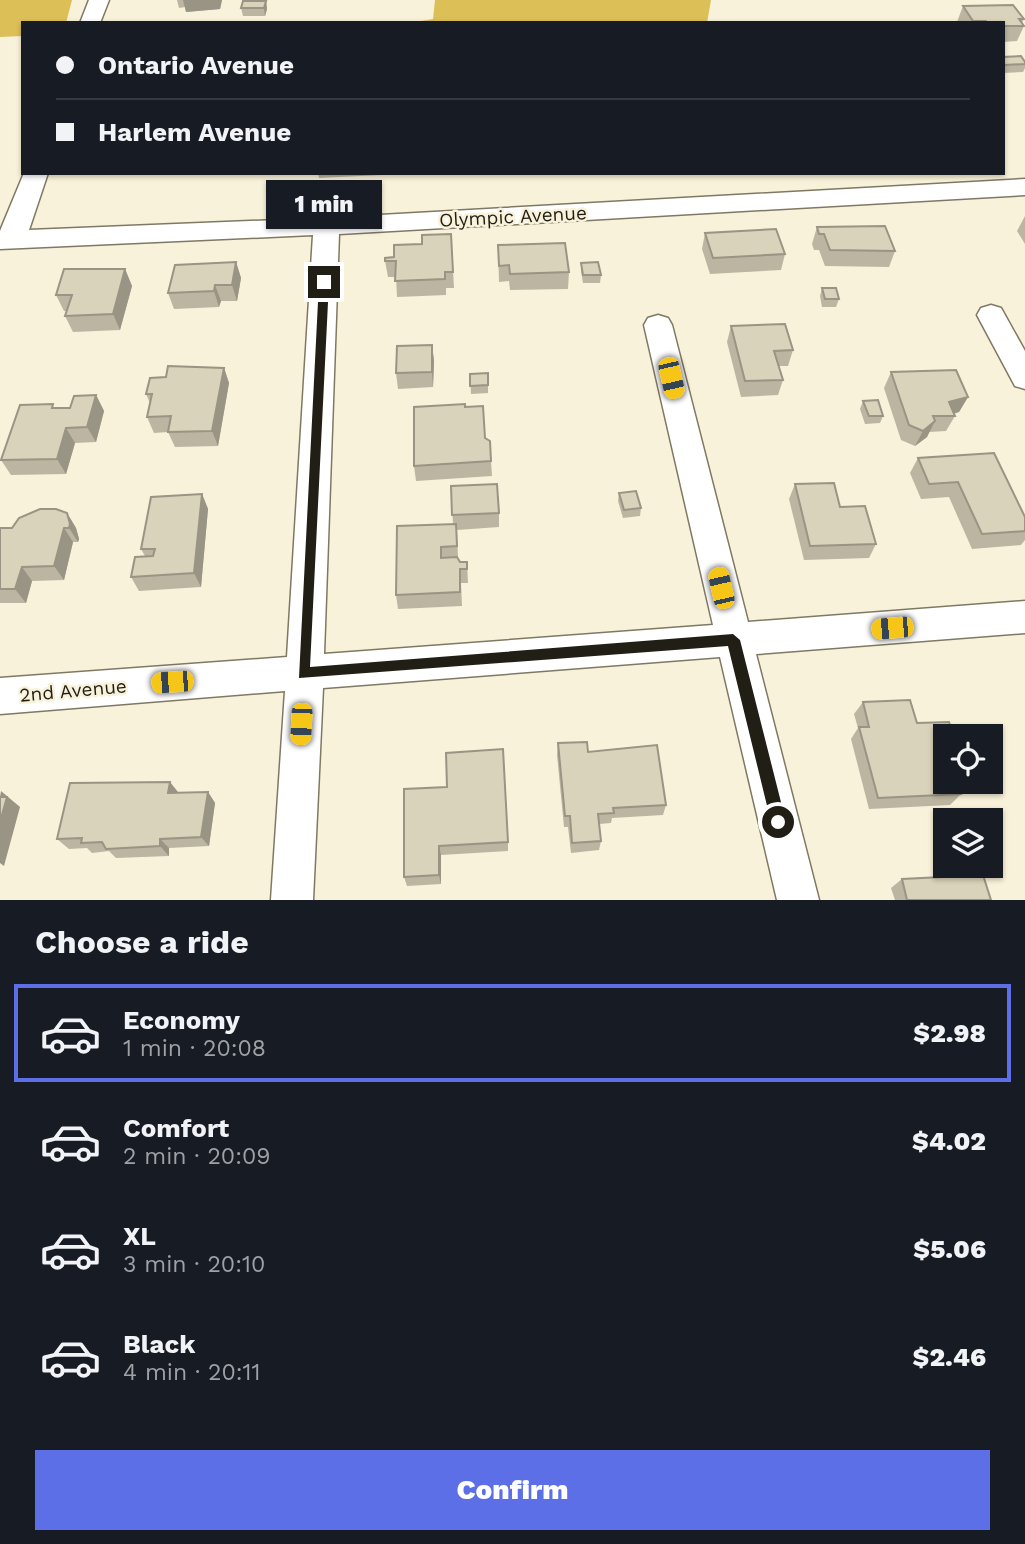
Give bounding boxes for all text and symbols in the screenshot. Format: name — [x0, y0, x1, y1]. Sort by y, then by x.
text: Ontario Avenue — [98, 50, 294, 80]
text: Harlem Avenue — [98, 117, 291, 147]
callout: 1 min — [266, 180, 382, 230]
text: 1 min — [294, 191, 354, 218]
street label: Olympic Avenue — [439, 201, 588, 232]
route end — [308, 266, 340, 298]
car — [657, 355, 686, 401]
car — [707, 565, 736, 611]
car — [871, 616, 914, 640]
car — [151, 670, 194, 694]
street label: 2nd Avenue — [18, 674, 128, 707]
car — [290, 702, 313, 746]
map controls — [933, 724, 1003, 878]
button: locate — [933, 724, 1003, 794]
route start — [762, 806, 794, 838]
button: layers — [933, 808, 1003, 878]
text: Choose a ride — [35, 923, 249, 961]
icon: car — [39, 1002, 102, 1065]
text: Economy — [123, 1005, 240, 1035]
text: $2.98 — [913, 1018, 986, 1048]
text: 1 min · 20:08 — [123, 1035, 266, 1062]
icon: car — [39, 1110, 102, 1173]
text: Comfort — [123, 1113, 229, 1143]
text: $4.02 — [912, 1126, 986, 1156]
text: 2 min · 20:09 — [123, 1143, 270, 1170]
icon: car — [39, 1218, 102, 1281]
text: XL — [123, 1221, 156, 1251]
text: $5.06 — [913, 1234, 986, 1264]
text: 3 min · 20:10 — [123, 1251, 265, 1278]
icon: car — [39, 1326, 102, 1389]
text: Black — [123, 1329, 195, 1359]
text: $2.46 — [913, 1342, 986, 1372]
text: 4 min · 20:11 — [123, 1359, 261, 1386]
button: Confirm — [35, 1450, 990, 1530]

